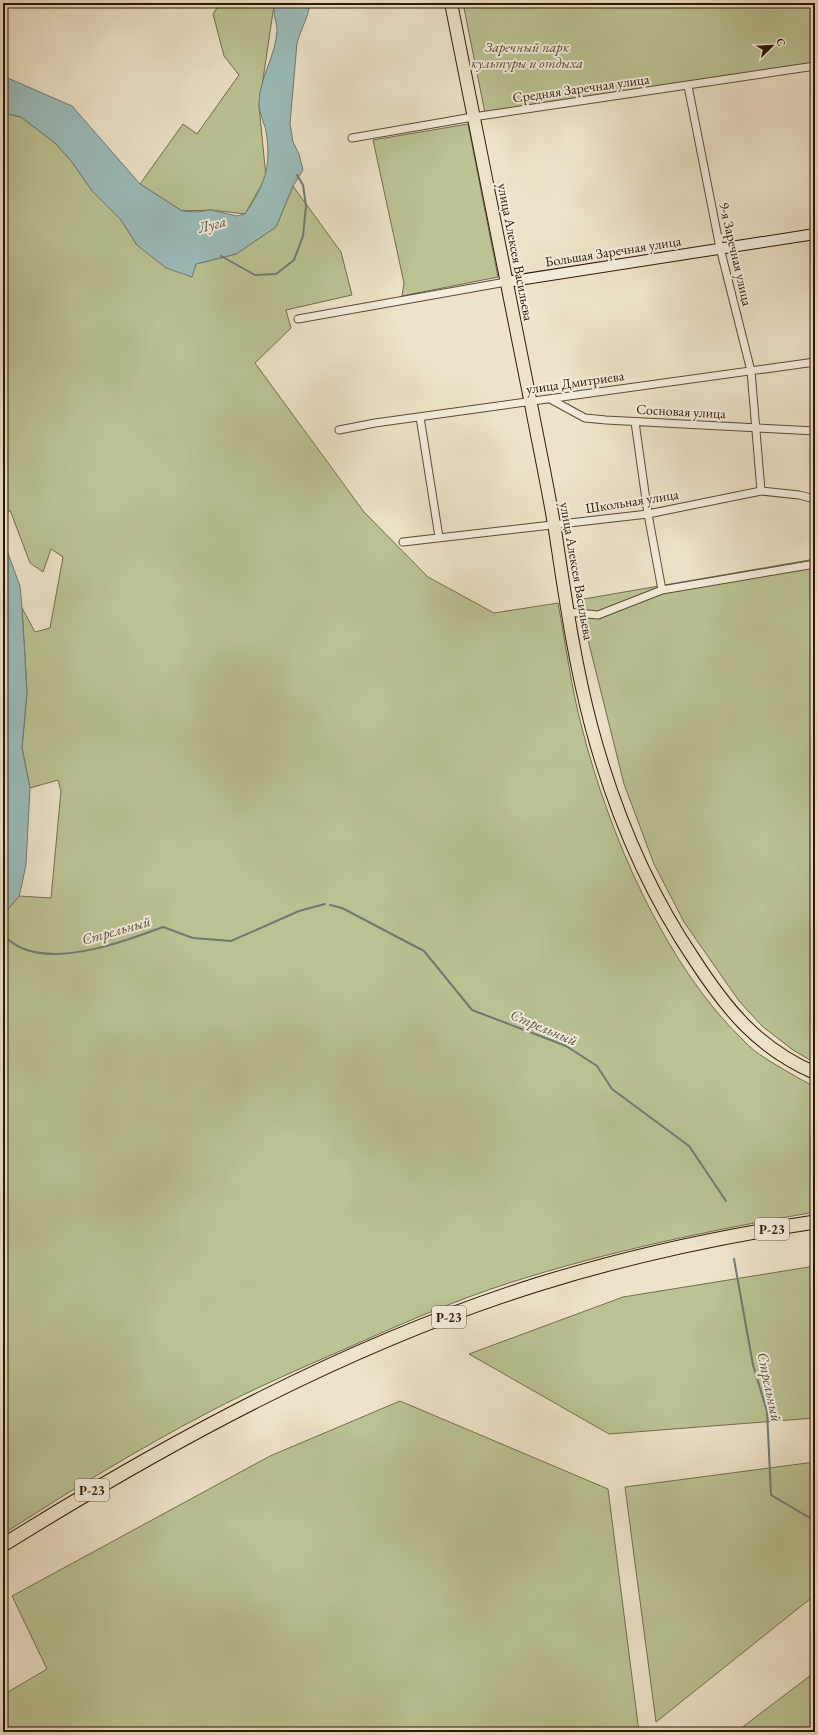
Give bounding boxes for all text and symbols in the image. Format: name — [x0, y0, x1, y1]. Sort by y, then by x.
north arrow — [752, 26, 792, 66]
text: С — [773, 36, 789, 49]
park label: Заречный парк культуры и отдыха — [471, 38, 583, 72]
street label: Средняя Заречная улица — [511, 69, 651, 107]
street label: улица Алексея Васильева — [494, 182, 538, 323]
street label: 9-я Заречная улица — [715, 200, 757, 308]
water label: Луга — [195, 211, 228, 237]
street label: Большая Заречная улица — [544, 231, 683, 271]
street label: улица Дмитриева — [525, 366, 626, 398]
street label: Сосновая улица — [636, 400, 727, 422]
street label: Школьная улица — [584, 485, 680, 517]
street label: улица Алексея Васильева — [556, 501, 598, 642]
water label: Стрельный — [79, 911, 153, 949]
water label: Стрельный — [508, 1004, 581, 1050]
road number: Р-23 — [755, 1218, 789, 1240]
road number: Р-23 — [432, 1306, 466, 1328]
water label: Стрельный — [753, 1350, 787, 1424]
road number: Р-23 — [75, 1479, 109, 1501]

